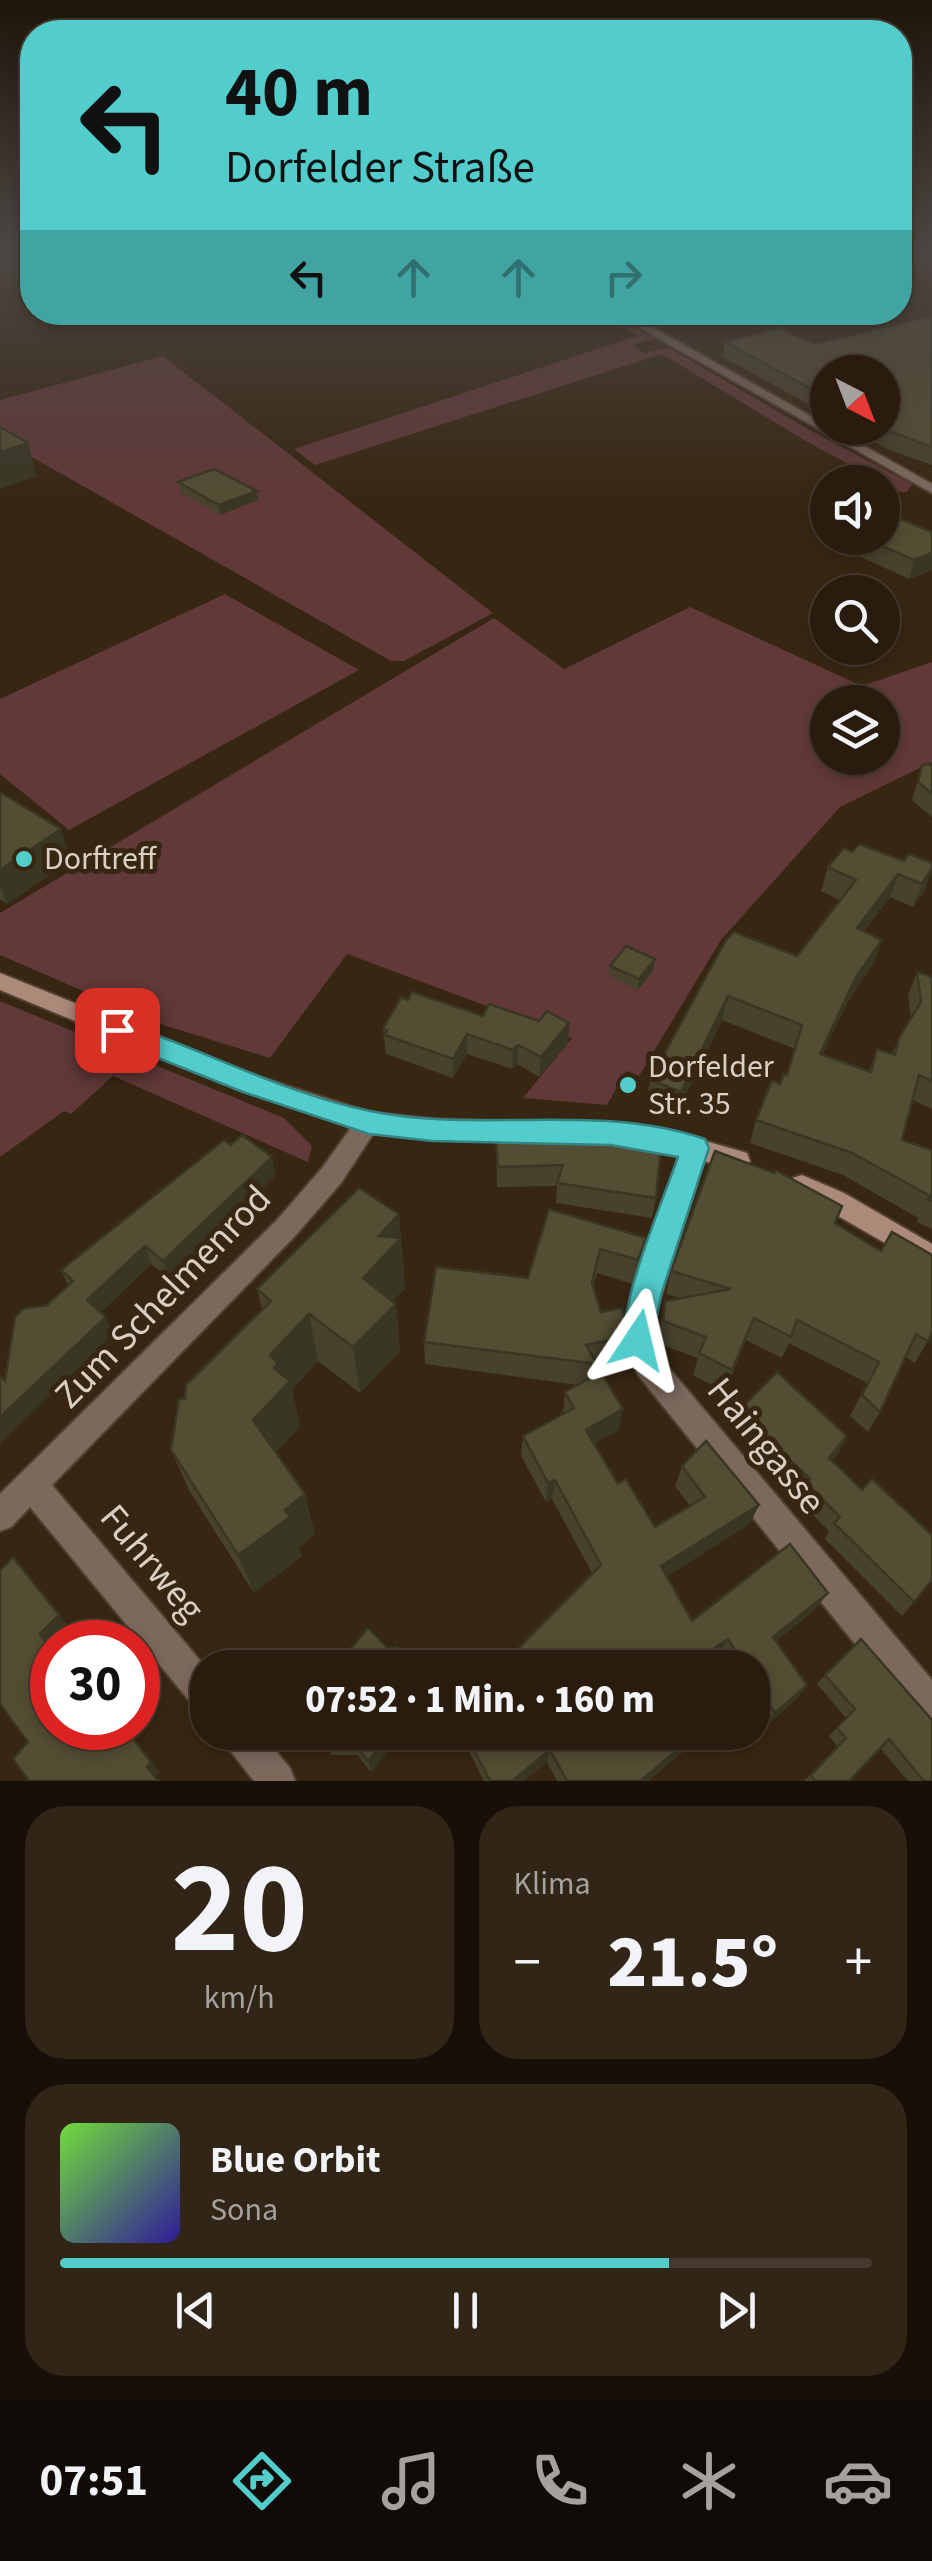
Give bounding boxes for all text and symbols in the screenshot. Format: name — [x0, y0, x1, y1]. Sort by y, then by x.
text: 40 m — [225, 43, 373, 143]
icon: left — [60, 60, 190, 190]
text: Dorfelder Straße — [225, 136, 535, 200]
icon: left — [281, 250, 336, 305]
icon: ahead — [386, 250, 441, 305]
icon: ahead — [491, 250, 546, 305]
icon: right — [596, 250, 651, 305]
north arrow — [810, 355, 900, 445]
map controls — [810, 355, 900, 775]
button: sound — [810, 465, 900, 555]
button: search — [810, 575, 900, 665]
button: layers — [810, 685, 900, 775]
place label: Dorftreff — [44, 836, 158, 882]
marker: Dorftreff — [13, 848, 35, 870]
pin — [75, 988, 160, 1073]
icon: arrive — [90, 1003, 145, 1058]
place label: Dorfelder Str. 35 — [648, 1044, 775, 1127]
marker: Dorfelder Str. 35 — [617, 1074, 639, 1096]
street label: Zum Schelmenrod — [42, 1173, 284, 1421]
position arrow — [586, 1288, 690, 1392]
street label: Haingasse — [694, 1366, 838, 1526]
street label: Fuhrweg — [87, 1493, 217, 1633]
speed limit sign: 30 — [30, 1620, 160, 1750]
text: 07:52 · 1 Min. · 160 m — [305, 1673, 655, 1727]
text: 20 — [171, 1817, 308, 2002]
text: Klima — [514, 1861, 591, 1907]
text: 21.5° — [607, 1909, 778, 2016]
text: − — [514, 1924, 541, 2002]
text: + — [845, 1924, 872, 2002]
text: km/h — [204, 1975, 275, 2021]
text: Blue Orbit — [210, 2133, 381, 2187]
text: Sona — [210, 2187, 278, 2233]
icon: previous — [168, 2283, 223, 2338]
icon: pause — [438, 2283, 493, 2338]
icon: next — [709, 2283, 764, 2338]
icon: directions — [227, 2446, 297, 2516]
icon: music — [376, 2446, 446, 2516]
icon: phone — [525, 2446, 595, 2516]
icon: climate — [674, 2446, 744, 2516]
icon: car — [823, 2446, 893, 2516]
text: 07:51 — [39, 2449, 148, 2513]

